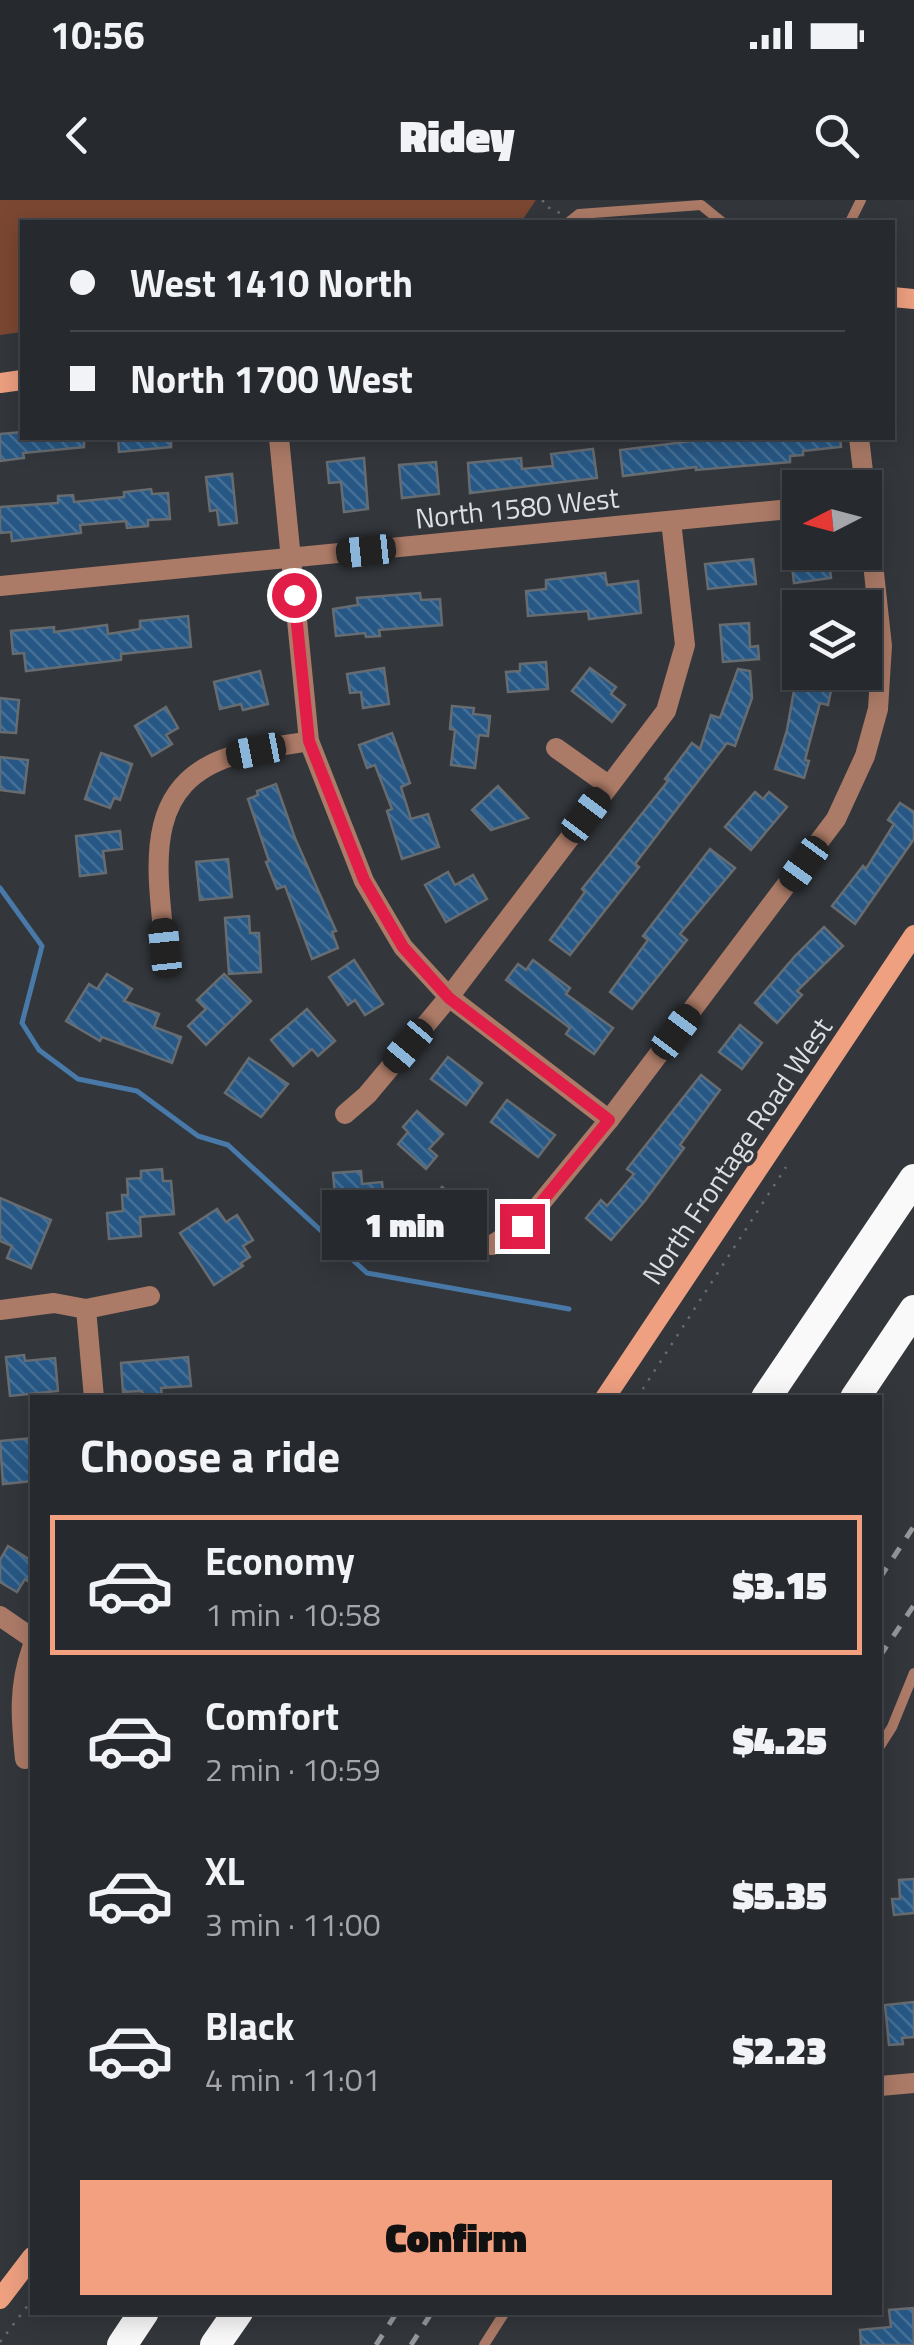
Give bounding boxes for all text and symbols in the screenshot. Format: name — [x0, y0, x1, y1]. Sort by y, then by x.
text: 10:56 — [50, 6, 145, 64]
text: Ridey — [399, 101, 515, 169]
icon: back — [50, 108, 105, 163]
icon: search — [809, 108, 864, 163]
text: West 1410 North — [130, 254, 413, 312]
text: North 1700 West — [130, 350, 413, 408]
north arrow — [782, 470, 882, 570]
map controls — [782, 470, 882, 690]
street label: North 1580 West — [413, 475, 621, 540]
car — [335, 533, 397, 569]
route start — [272, 573, 317, 618]
button: layers — [782, 590, 882, 690]
car — [224, 731, 288, 771]
car — [556, 782, 616, 848]
car — [774, 831, 834, 897]
car — [147, 917, 183, 979]
car — [646, 999, 706, 1065]
street label: North Frontage Road West — [631, 1008, 842, 1293]
car — [377, 1013, 439, 1079]
callout: 1 min — [322, 1191, 487, 1261]
text: 1 min — [365, 1201, 444, 1249]
route end — [500, 1204, 545, 1249]
text: Choose a ride — [80, 1421, 340, 1489]
text: Economy — [205, 1532, 355, 1590]
icon: car — [85, 1540, 175, 1630]
text: $3.15 — [733, 1556, 827, 1614]
text: 1 min · 10:58 — [205, 1590, 381, 1638]
text: Comfort — [205, 1687, 339, 1745]
icon: car — [85, 1695, 175, 1785]
text: $4.25 — [733, 1711, 827, 1769]
text: 2 min · 10:59 — [205, 1745, 381, 1793]
text: XL — [205, 1842, 245, 1900]
icon: car — [85, 1850, 175, 1940]
text: $5.35 — [733, 1866, 827, 1924]
text: 3 min · 11:00 — [205, 1900, 381, 1948]
text: Black — [205, 1997, 294, 2055]
icon: car — [85, 2005, 175, 2095]
text: $2.23 — [733, 2021, 827, 2079]
text: 4 min · 11:01 — [205, 2055, 381, 2103]
button: Confirm — [80, 2180, 832, 2295]

